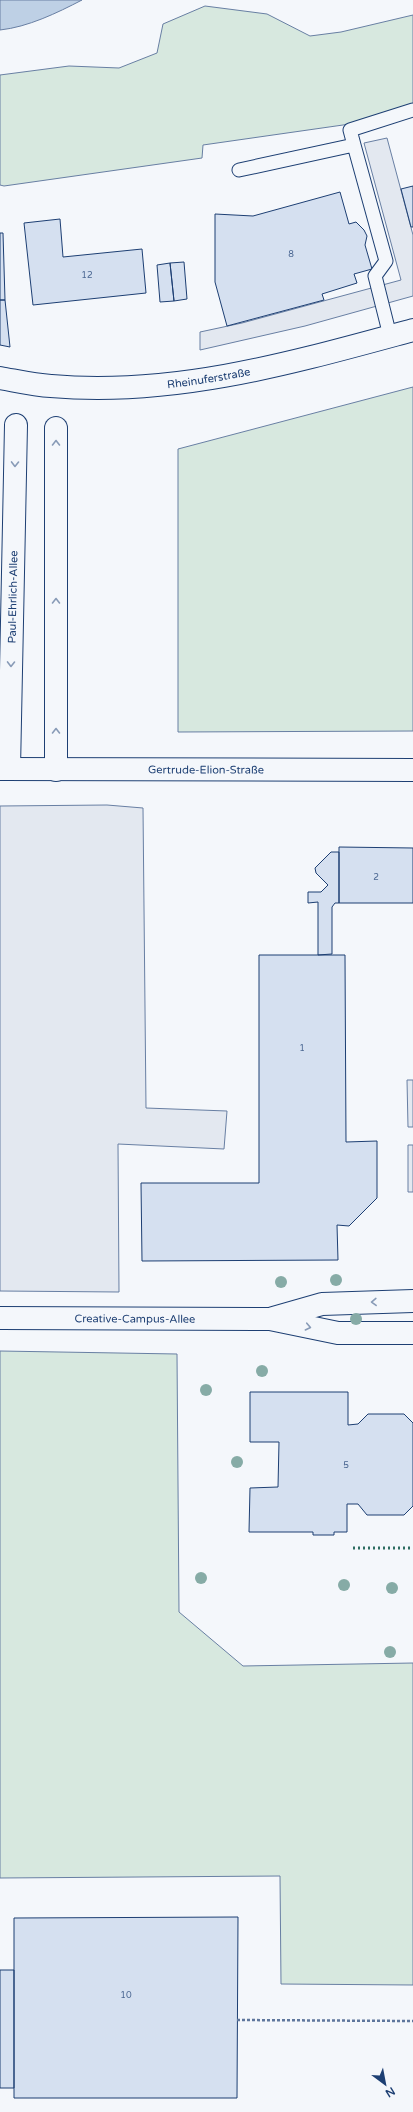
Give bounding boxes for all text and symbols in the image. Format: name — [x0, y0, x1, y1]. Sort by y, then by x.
house number: 8 — [288, 249, 294, 260]
house number: 12 — [81, 270, 93, 281]
street label: Rheinuferstraße — [166, 365, 251, 391]
one-way arrow — [52, 440, 60, 446]
one-way arrow — [11, 461, 19, 467]
street label: Paul-Ehrlich-Allee — [5, 550, 20, 644]
one-way arrow — [52, 598, 60, 604]
one-way arrow — [7, 661, 15, 667]
one-way arrow — [52, 728, 60, 734]
street label: Gertrude-Elion-Straße — [148, 763, 264, 776]
house number: 2 — [373, 872, 379, 883]
house number: 1 — [299, 1043, 305, 1054]
one-way arrow — [371, 1298, 377, 1307]
street label: Creative-Campus-Allee — [75, 1312, 195, 1325]
one-way arrow — [305, 1323, 311, 1331]
house number: 5 — [343, 1460, 349, 1471]
house number: 10 — [120, 1990, 132, 2001]
north arrow — [365, 2064, 405, 2104]
text: N — [383, 2084, 397, 2100]

